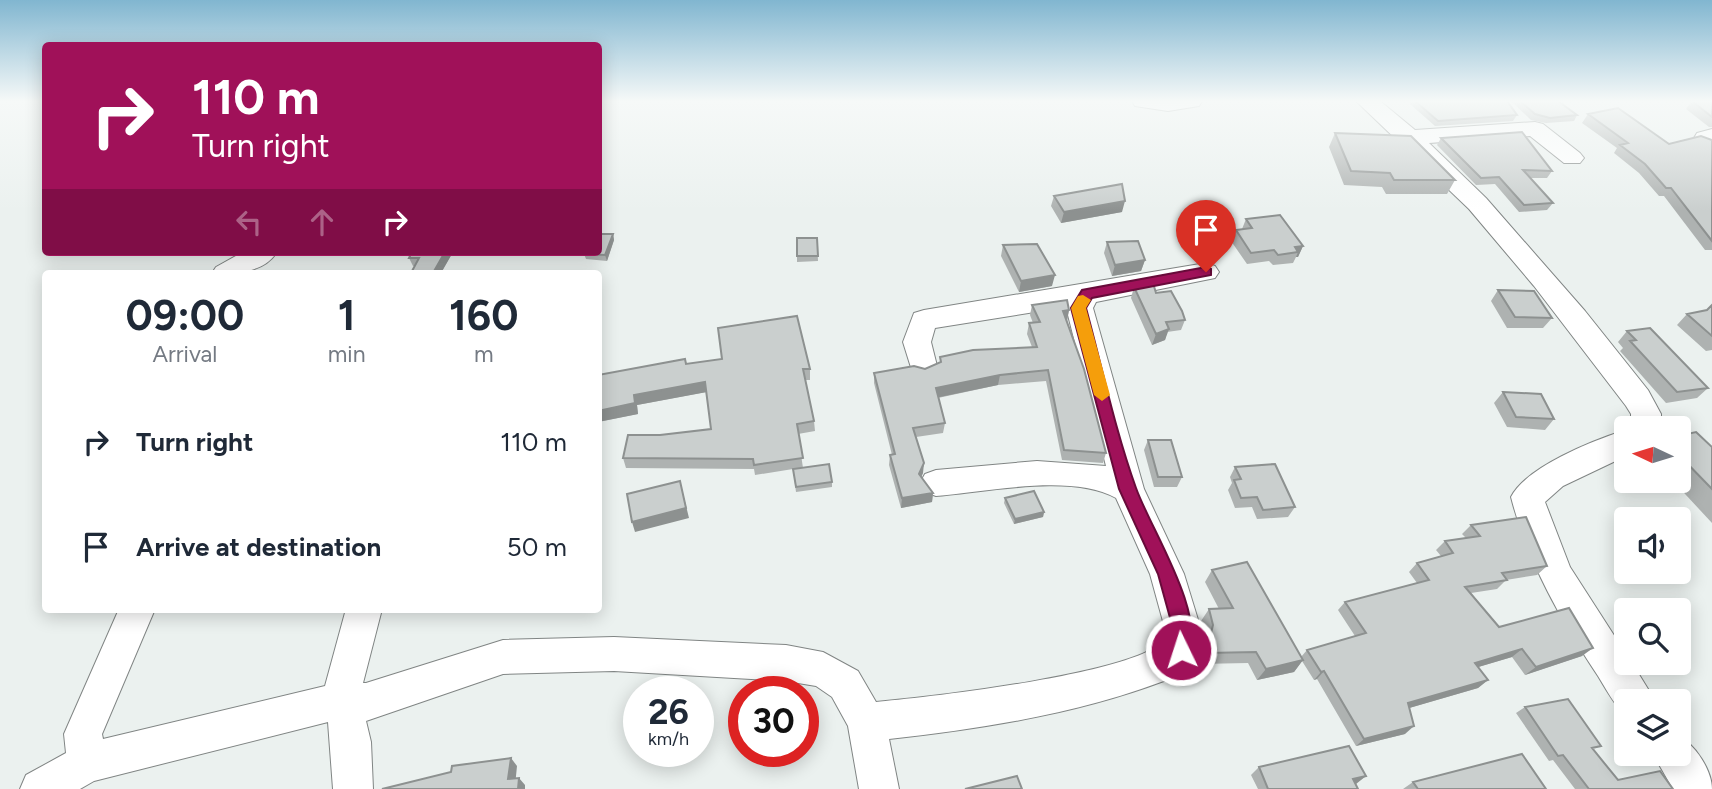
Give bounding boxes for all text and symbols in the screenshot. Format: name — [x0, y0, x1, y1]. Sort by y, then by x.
text: 110 m — [192, 67, 320, 126]
icon: right — [77, 70, 168, 161]
text: Turn right — [192, 127, 330, 165]
pin — [1176, 200, 1236, 272]
icon: left — [230, 203, 268, 241]
icon: ahead — [303, 203, 341, 241]
icon: right — [376, 203, 414, 241]
icon: arrive — [1187, 211, 1225, 249]
text: 09:00 — [126, 290, 244, 341]
text: 1 — [338, 290, 356, 341]
text: 160 — [449, 290, 518, 341]
text: Arrival — [152, 340, 217, 368]
text: min — [328, 340, 366, 368]
text: m — [474, 340, 494, 368]
north arrow — [1614, 416, 1690, 494]
map controls — [1614, 416, 1691, 766]
icon: right — [77, 423, 115, 461]
text: Turn right — [136, 426, 253, 458]
text: 110 m — [500, 426, 567, 458]
button: sound — [1614, 507, 1691, 584]
icon: arrive — [77, 528, 115, 566]
text: Arrive at destination — [136, 531, 381, 563]
text: 50 m — [507, 531, 567, 563]
button: search — [1614, 598, 1691, 675]
position arrow — [1144, 613, 1218, 687]
speed limit sign: 30 — [728, 676, 819, 767]
button: layers — [1614, 689, 1691, 766]
text: 26 — [648, 691, 689, 733]
text: km/h — [648, 728, 689, 750]

